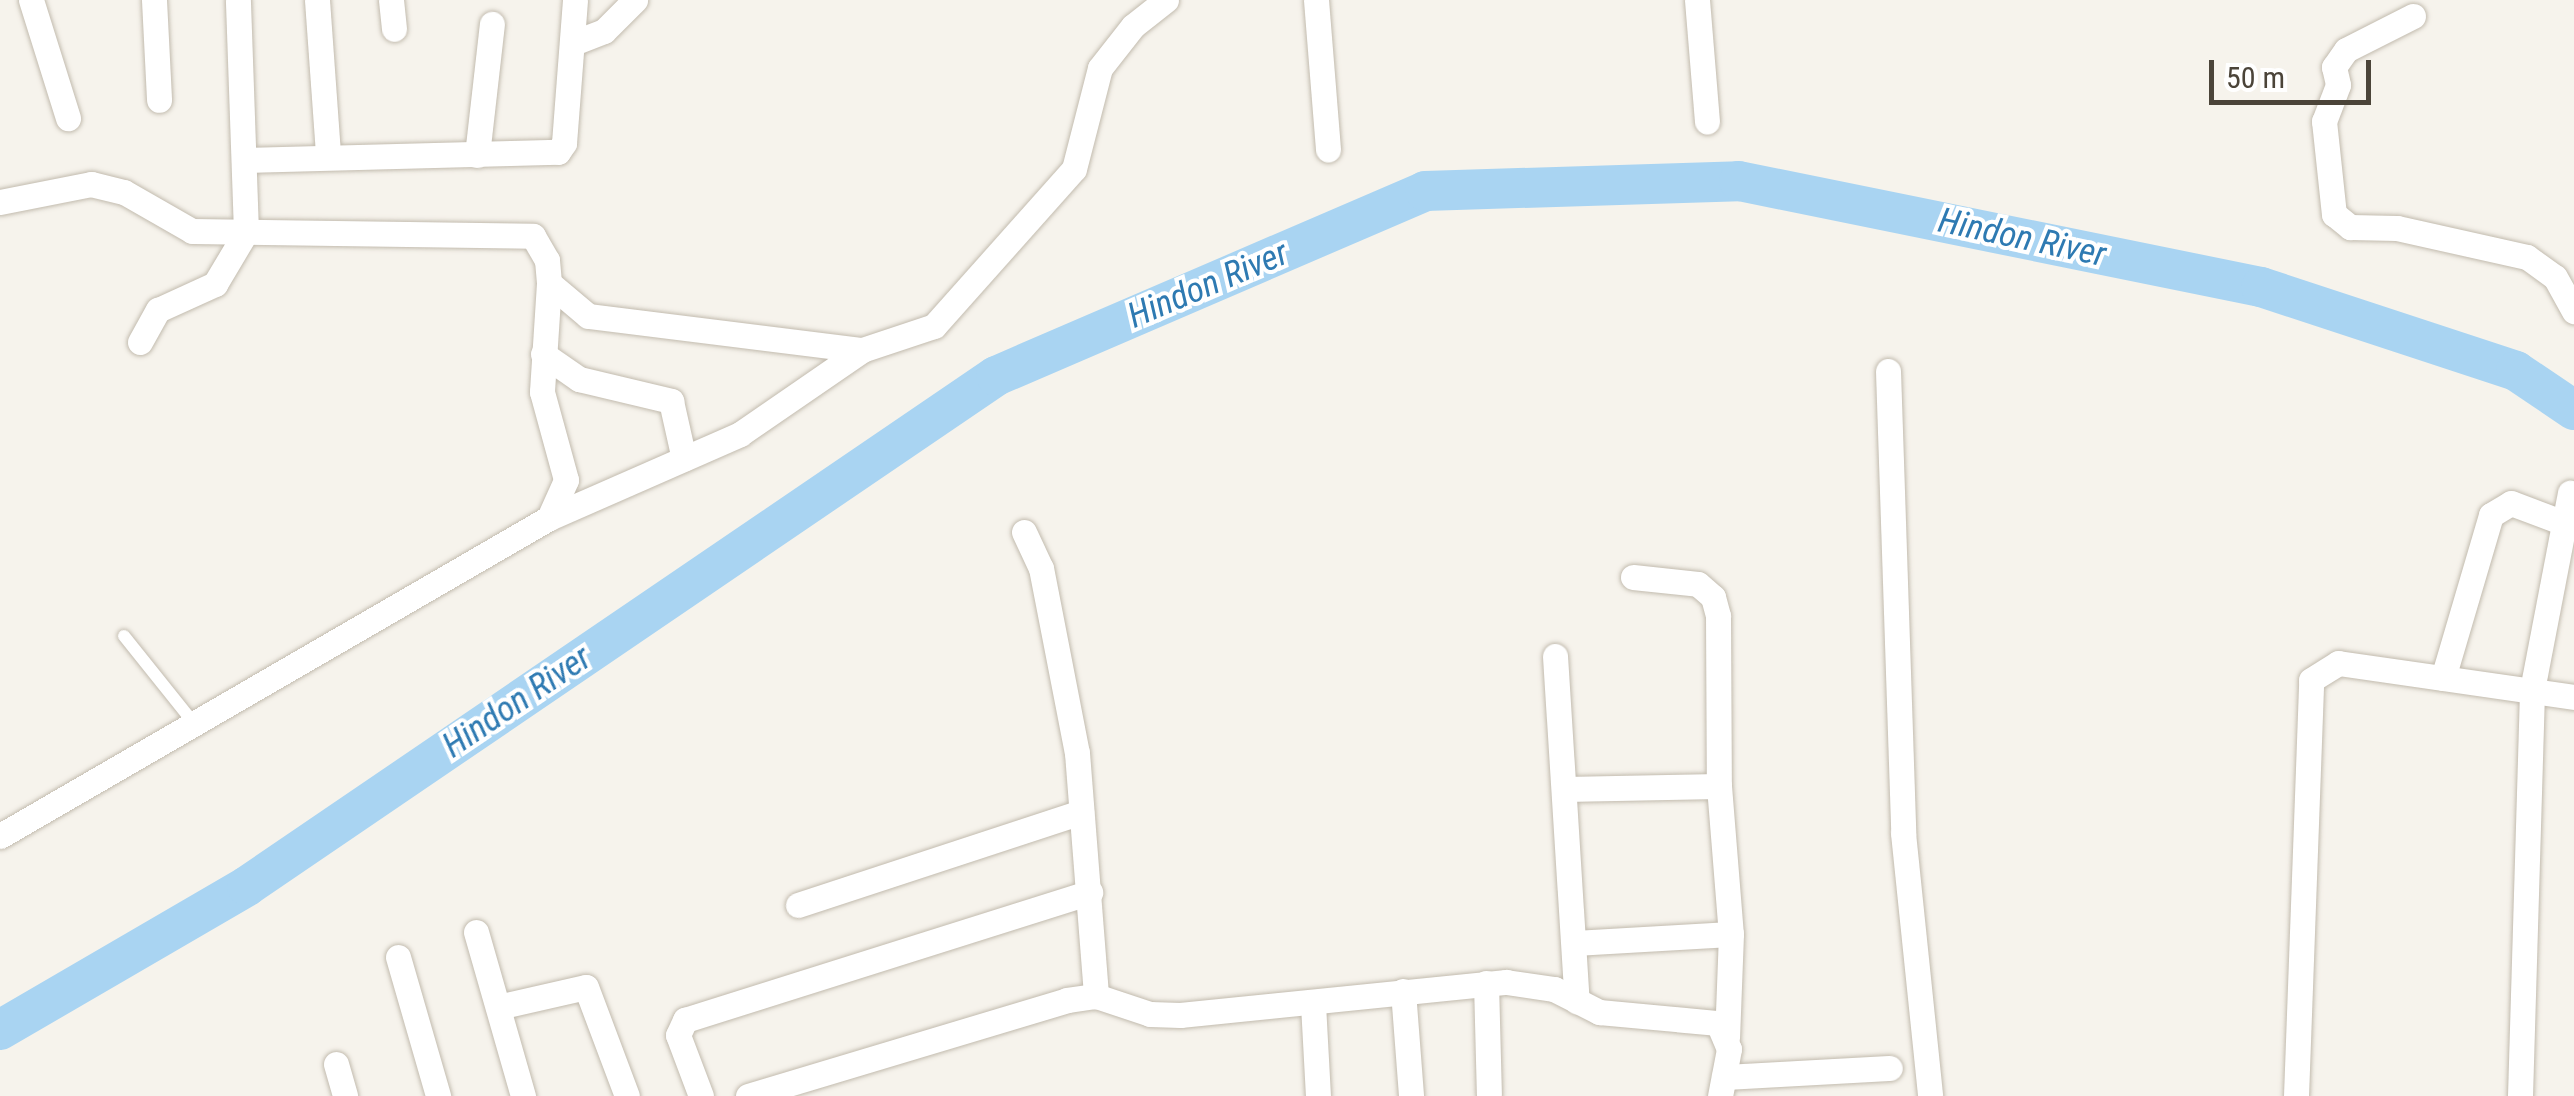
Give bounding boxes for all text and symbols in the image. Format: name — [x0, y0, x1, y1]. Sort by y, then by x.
scale bar — [2214, 40, 2376, 102]
text: 50 m — [2226, 60, 2285, 95]
water label: Hindon River — [1935, 200, 2109, 276]
water label: Hindon River — [1122, 232, 1294, 338]
water label: Hindon River — [435, 637, 599, 767]

